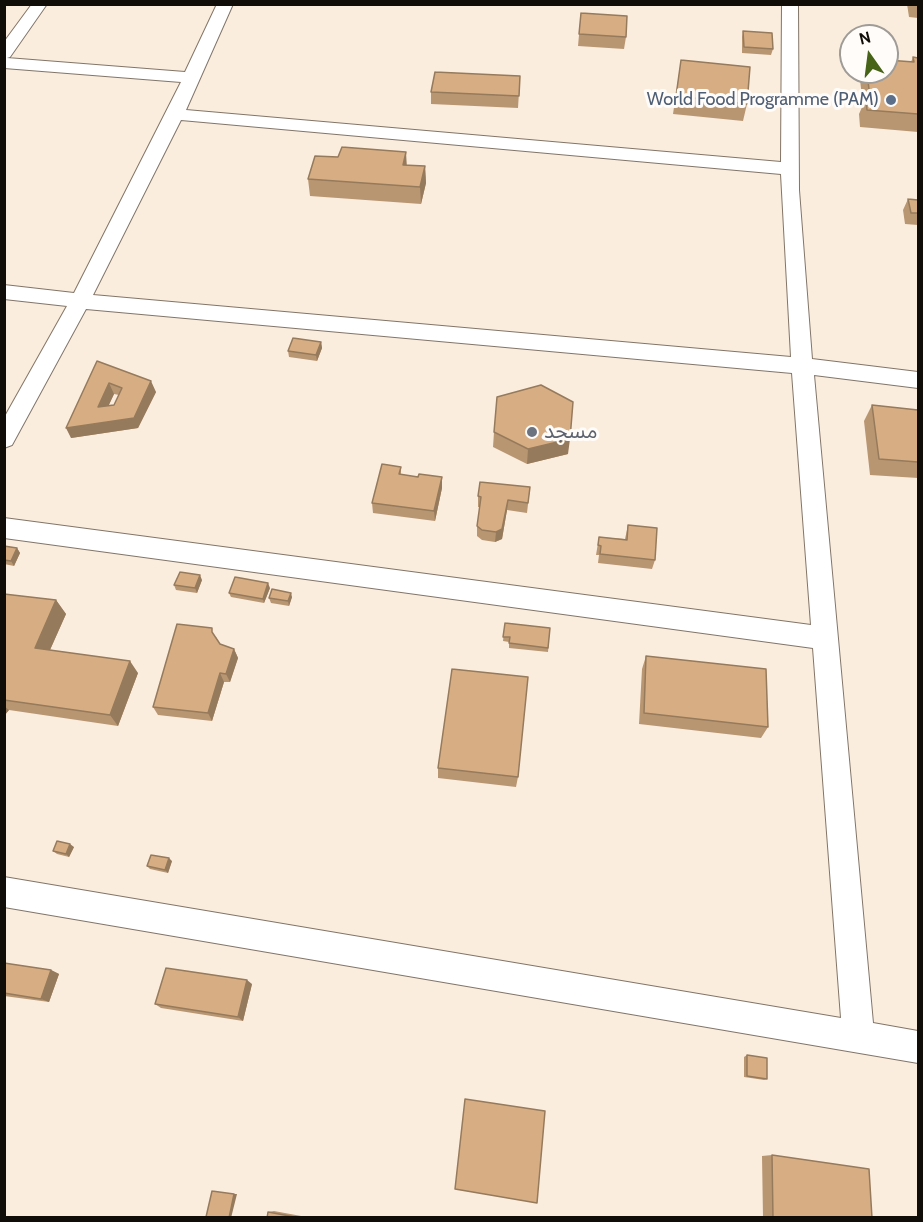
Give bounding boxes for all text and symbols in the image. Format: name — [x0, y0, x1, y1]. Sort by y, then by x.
north arrow — [839, 24, 899, 84]
text: N — [857, 27, 873, 49]
place label: World Food Programme (PAM) — [647, 89, 879, 111]
marker: World Food Programme (PAM) — [884, 93, 898, 107]
place label: مسجد — [544, 419, 597, 445]
marker: مسجد — [525, 425, 539, 439]

